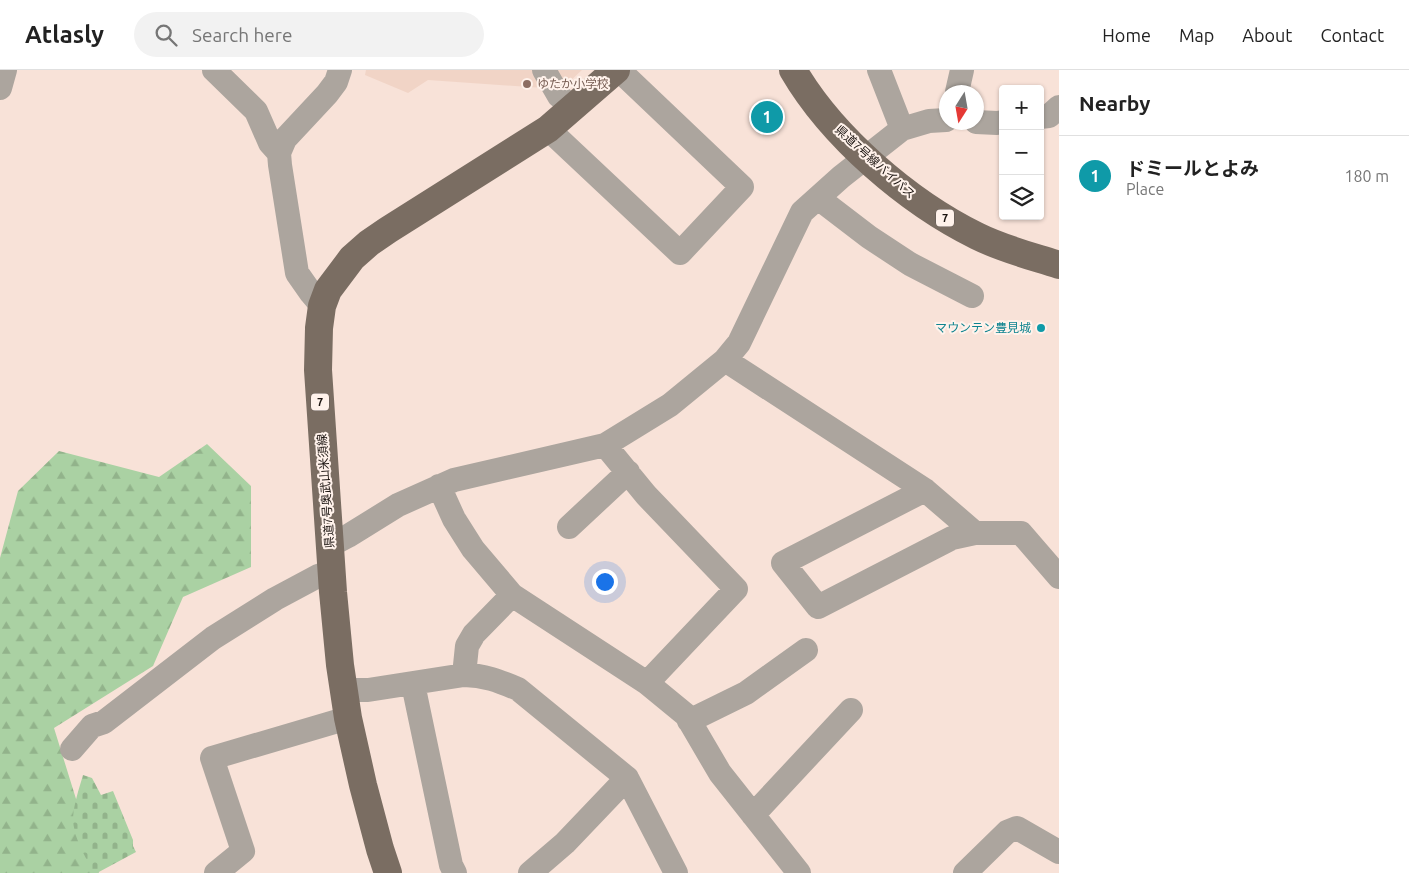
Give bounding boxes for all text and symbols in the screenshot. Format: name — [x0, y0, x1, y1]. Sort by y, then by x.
search box — [134, 12, 484, 57]
text: Atlasly — [25, 21, 104, 48]
icon: search — [152, 21, 180, 49]
text: Search here — [192, 24, 292, 46]
text: Home — [1102, 25, 1151, 45]
text: Map — [1179, 25, 1214, 45]
text: About — [1242, 25, 1292, 45]
text: Contact — [1320, 25, 1384, 45]
place label: ゆたか小学校 — [537, 77, 609, 90]
marker: ゆたか小学校 — [521, 78, 533, 90]
north arrow — [939, 85, 984, 130]
map controls — [999, 85, 1044, 220]
button: + — [999, 85, 1044, 130]
text: Nearby — [1079, 91, 1150, 115]
pin: 1 — [751, 98, 783, 136]
street label: 県道7号線バイパス — [833, 122, 918, 201]
button: − — [999, 130, 1044, 175]
text: ドミールとよみ — [1126, 157, 1259, 179]
text: 1 — [1090, 167, 1100, 185]
text: 180 m — [1344, 167, 1389, 185]
button: layers — [999, 175, 1044, 220]
text: Place — [1126, 180, 1164, 198]
road number: 7 — [936, 210, 954, 226]
place label: マウンテン豊見城 — [935, 321, 1031, 334]
marker: マウンテン豊見城 — [1035, 322, 1047, 334]
road number: 7 — [311, 394, 329, 411]
street label: 県道7号奥武山米須線 — [315, 433, 336, 549]
your location — [592, 569, 618, 595]

